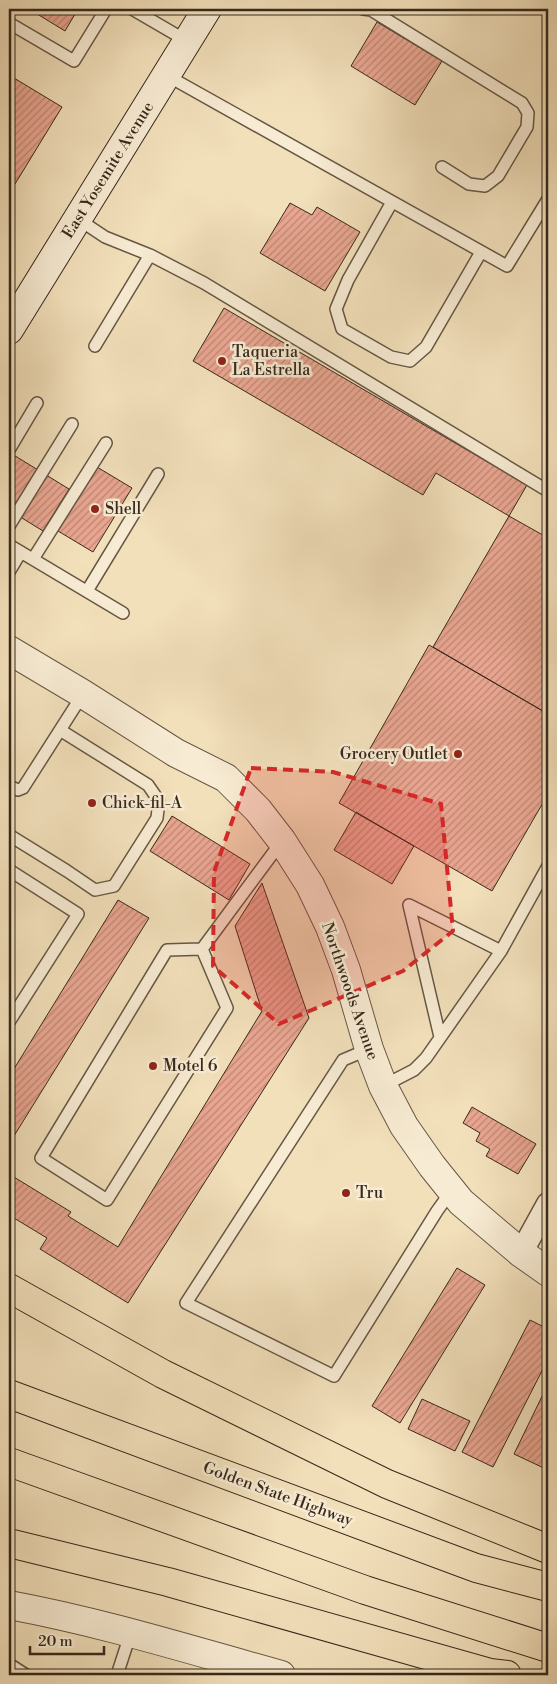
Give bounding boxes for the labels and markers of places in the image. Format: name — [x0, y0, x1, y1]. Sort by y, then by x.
place label: Taqueria La Estrella — [232, 342, 311, 380]
marker: Taqueria La Estrella — [216, 355, 228, 367]
place label: Shell — [105, 499, 142, 519]
marker: Shell — [89, 503, 101, 515]
place label: Grocery Outlet — [340, 744, 448, 764]
marker: Grocery Outlet — [452, 748, 464, 760]
place label: Chick-fil-A — [102, 793, 183, 813]
marker: Chick-fil-A — [86, 797, 98, 809]
place label: Motel 6 — [163, 1056, 218, 1076]
marker: Motel 6 — [147, 1060, 159, 1072]
place label: Tru — [356, 1183, 383, 1203]
marker: Tru — [340, 1187, 352, 1199]

